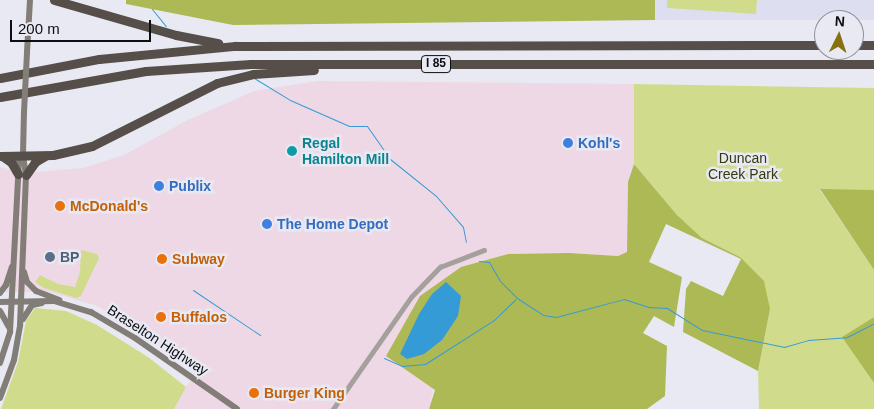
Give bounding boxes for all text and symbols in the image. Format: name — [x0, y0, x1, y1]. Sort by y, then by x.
scale bar — [12, 10, 154, 42]
north arrow — [814, 10, 864, 60]
text: N — [834, 13, 846, 29]
text: 200 m — [18, 20, 60, 37]
road number: I 85 — [420, 54, 452, 74]
place label: Regal Hamilton Mill — [302, 135, 389, 168]
place label: Kohl's — [578, 135, 620, 151]
marker: Kohl's — [562, 137, 574, 149]
marker: Regal Hamilton Mill — [286, 145, 298, 157]
park label: Duncan Creek Park — [708, 150, 778, 182]
place label: Publix — [169, 178, 211, 194]
marker: Publix — [153, 180, 165, 192]
place label: McDonald's — [70, 198, 148, 214]
marker: McDonald's — [54, 200, 66, 212]
place label: The Home Depot — [277, 216, 388, 232]
marker: The Home Depot — [261, 218, 273, 230]
place label: BP — [60, 249, 79, 265]
marker: BP — [44, 251, 56, 263]
place label: Subway — [172, 251, 225, 267]
marker: Subway — [156, 253, 168, 265]
street label: Braselton Highway — [104, 301, 212, 379]
place label: Buffalos — [171, 309, 227, 325]
marker: Buffalos — [155, 311, 167, 323]
place label: Burger King — [264, 385, 345, 401]
marker: Burger King — [248, 387, 260, 399]

